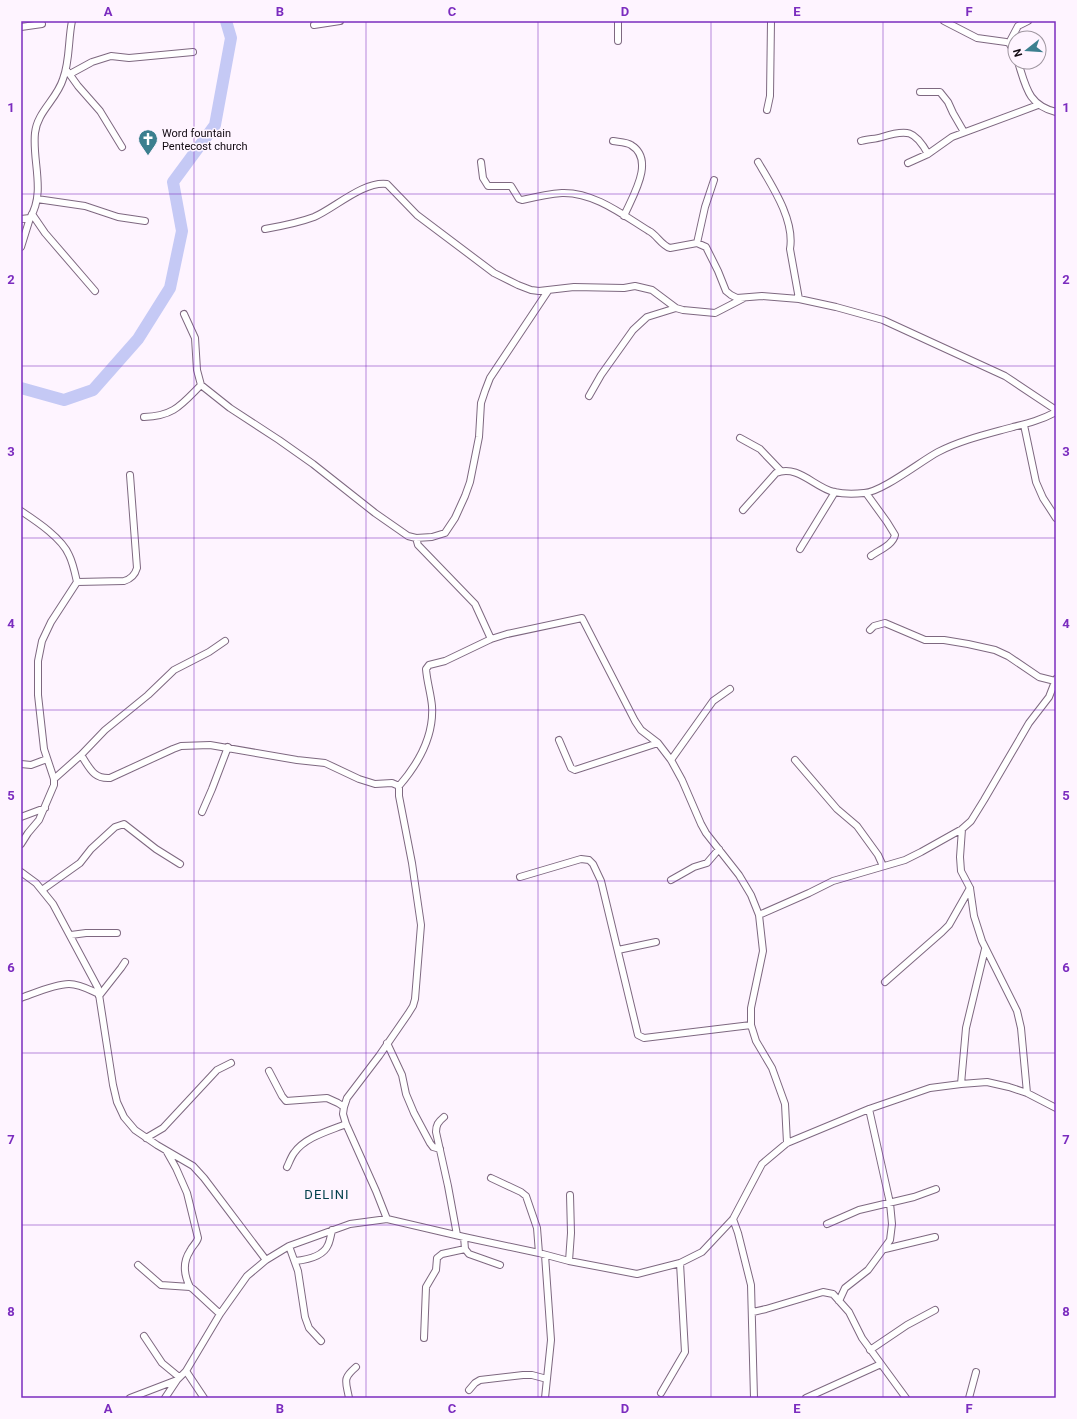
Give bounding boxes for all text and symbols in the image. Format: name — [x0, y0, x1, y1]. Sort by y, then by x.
text: A — [104, 4, 113, 19]
text: B — [276, 4, 284, 19]
text: C — [448, 4, 457, 19]
text: D — [621, 4, 629, 19]
text: E — [793, 4, 801, 19]
text: F — [965, 4, 973, 19]
north arrow — [1007, 30, 1047, 70]
text: N — [1010, 47, 1025, 58]
text: 1 — [7, 100, 15, 115]
text: 1 — [1062, 100, 1070, 115]
place label: Word fountain Pentecost church — [162, 127, 248, 153]
church icon: Word fountain Pentecost church — [137, 128, 159, 156]
text: 2 — [7, 272, 15, 287]
text: 2 — [1062, 272, 1070, 287]
text: 3 — [7, 444, 15, 459]
text: 3 — [1062, 444, 1070, 459]
text: 4 — [7, 616, 15, 631]
text: 4 — [1062, 616, 1070, 631]
text: 5 — [7, 788, 15, 803]
text: 5 — [1062, 788, 1070, 803]
text: 6 — [7, 960, 15, 975]
text: 6 — [1062, 960, 1070, 975]
text: 7 — [7, 1132, 15, 1147]
text: 7 — [1062, 1132, 1070, 1147]
district label: DELINI — [304, 1187, 350, 1202]
text: 8 — [7, 1304, 15, 1319]
text: 8 — [1062, 1304, 1070, 1319]
text: A — [104, 1401, 113, 1416]
text: B — [276, 1401, 284, 1416]
text: C — [448, 1401, 457, 1416]
text: D — [621, 1401, 629, 1416]
text: E — [793, 1401, 801, 1416]
text: F — [965, 1401, 973, 1416]

